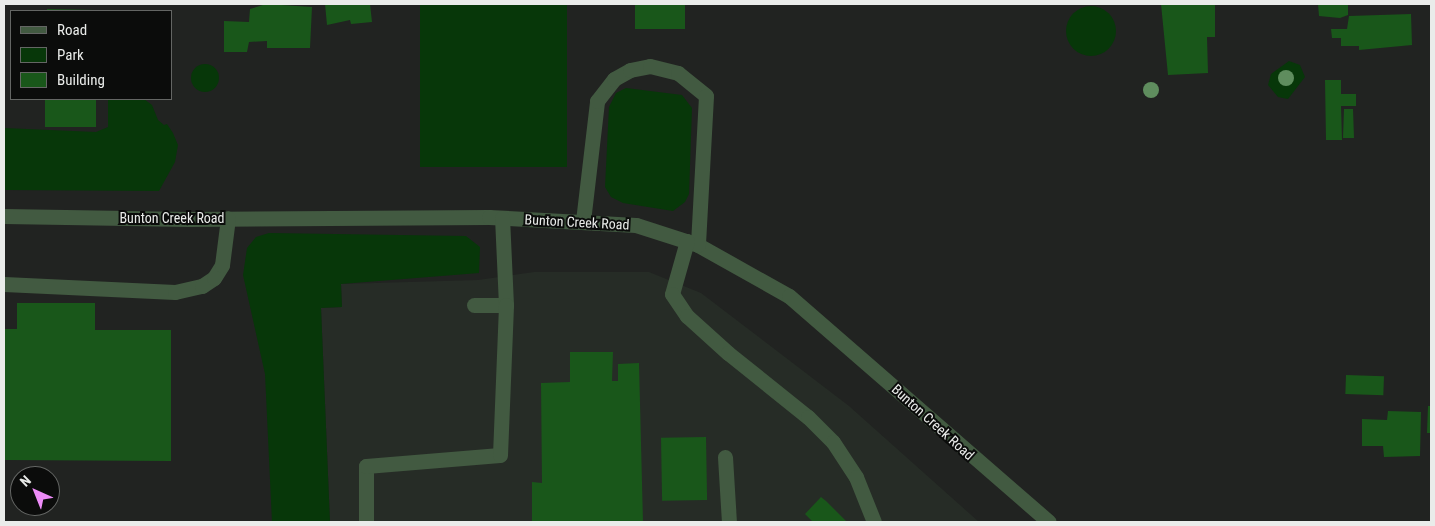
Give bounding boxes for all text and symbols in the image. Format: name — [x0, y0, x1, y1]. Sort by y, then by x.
legend — [10, 10, 172, 100]
text: Road — [57, 21, 87, 39]
text: Park — [57, 46, 84, 64]
text: Building — [57, 71, 105, 89]
street label: Bunton Creek Road — [119, 210, 225, 226]
street label: Bunton Creek Road — [524, 211, 630, 233]
street label: Bunton Creek Road — [888, 381, 978, 463]
north arrow — [10, 466, 60, 516]
text: N — [17, 472, 34, 490]

